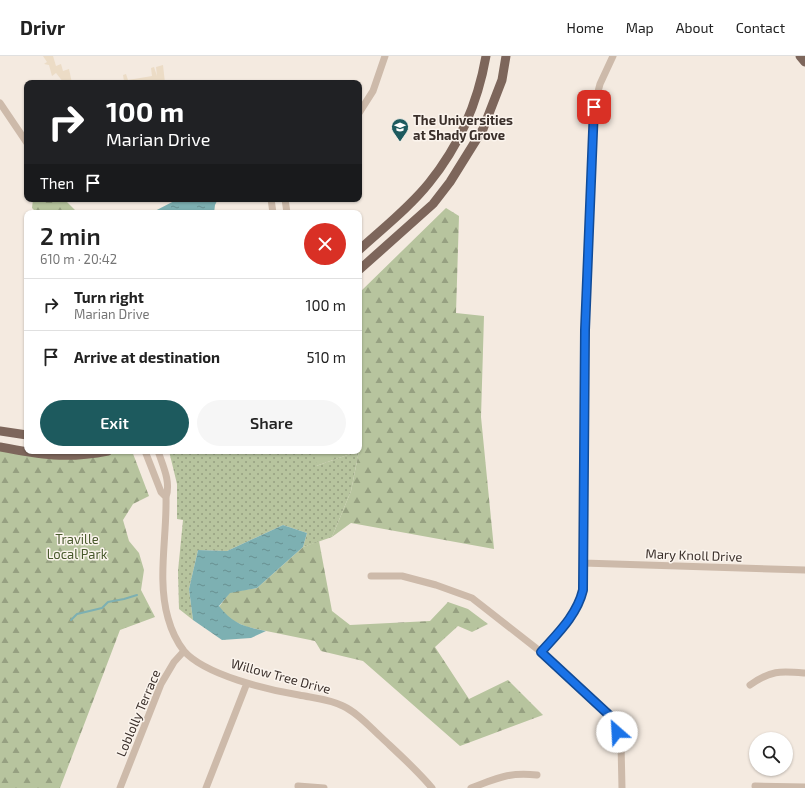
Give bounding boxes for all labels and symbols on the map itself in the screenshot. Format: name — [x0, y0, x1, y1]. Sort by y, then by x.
pin — [577, 90, 611, 124]
place label: The Universities at Shady Grove — [413, 112, 513, 143]
school or university icon: The Universities at Shady Grove — [390, 117, 410, 142]
park label: Traville Local Park — [47, 531, 108, 562]
street label: Mary Knoll Drive — [645, 545, 743, 565]
street label: Willow Tree Drive — [229, 655, 333, 697]
street label: Loblolly Terrace — [112, 667, 164, 759]
position arrow — [596, 711, 638, 753]

